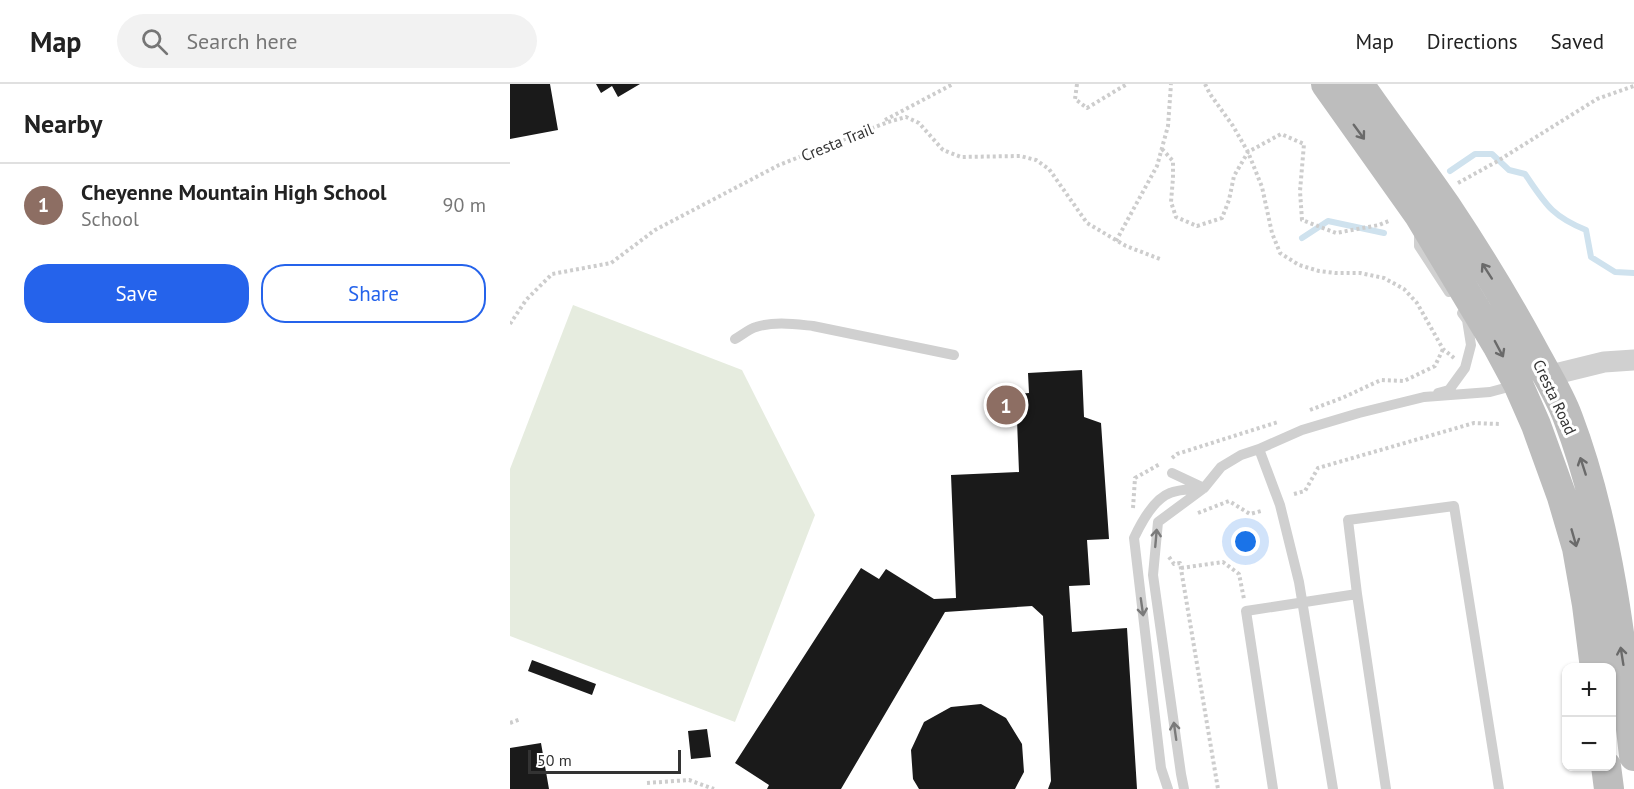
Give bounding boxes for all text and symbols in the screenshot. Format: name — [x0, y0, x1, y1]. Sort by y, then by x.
search box — [117, 14, 537, 68]
text: Map — [30, 23, 81, 60]
icon: search — [138, 25, 171, 58]
text: Search here — [186, 27, 297, 55]
text: Map — [1355, 28, 1394, 55]
text: Directions — [1427, 28, 1518, 55]
text: Saved — [1551, 28, 1604, 55]
text: Nearby — [24, 107, 102, 140]
street label: Cresta Trail — [798, 118, 876, 165]
one-way arrow — [1353, 123, 1365, 139]
text: Cheyenne Mountain High School — [81, 178, 387, 206]
text: 1 — [38, 192, 49, 218]
text: 90 m — [443, 192, 486, 218]
text: School — [81, 206, 139, 232]
one-way arrow — [1480, 263, 1492, 280]
button: Save — [24, 264, 249, 323]
button: Share — [261, 264, 486, 323]
one-way arrow — [1494, 339, 1505, 357]
street label: Cresta Road — [1529, 356, 1581, 438]
pin: 1 — [986, 382, 1026, 428]
one-way arrow — [1577, 457, 1588, 476]
your location — [1231, 527, 1260, 556]
one-way arrow — [1151, 528, 1162, 548]
one-way arrow — [1569, 528, 1580, 547]
one-way arrow — [1137, 597, 1148, 617]
one-way arrow — [1616, 647, 1627, 667]
map controls — [1562, 663, 1616, 771]
button: + — [1562, 663, 1616, 717]
button: − — [1562, 717, 1616, 771]
one-way arrow — [1169, 722, 1180, 742]
scale bar — [528, 747, 681, 774]
text: 50 m — [537, 750, 572, 770]

